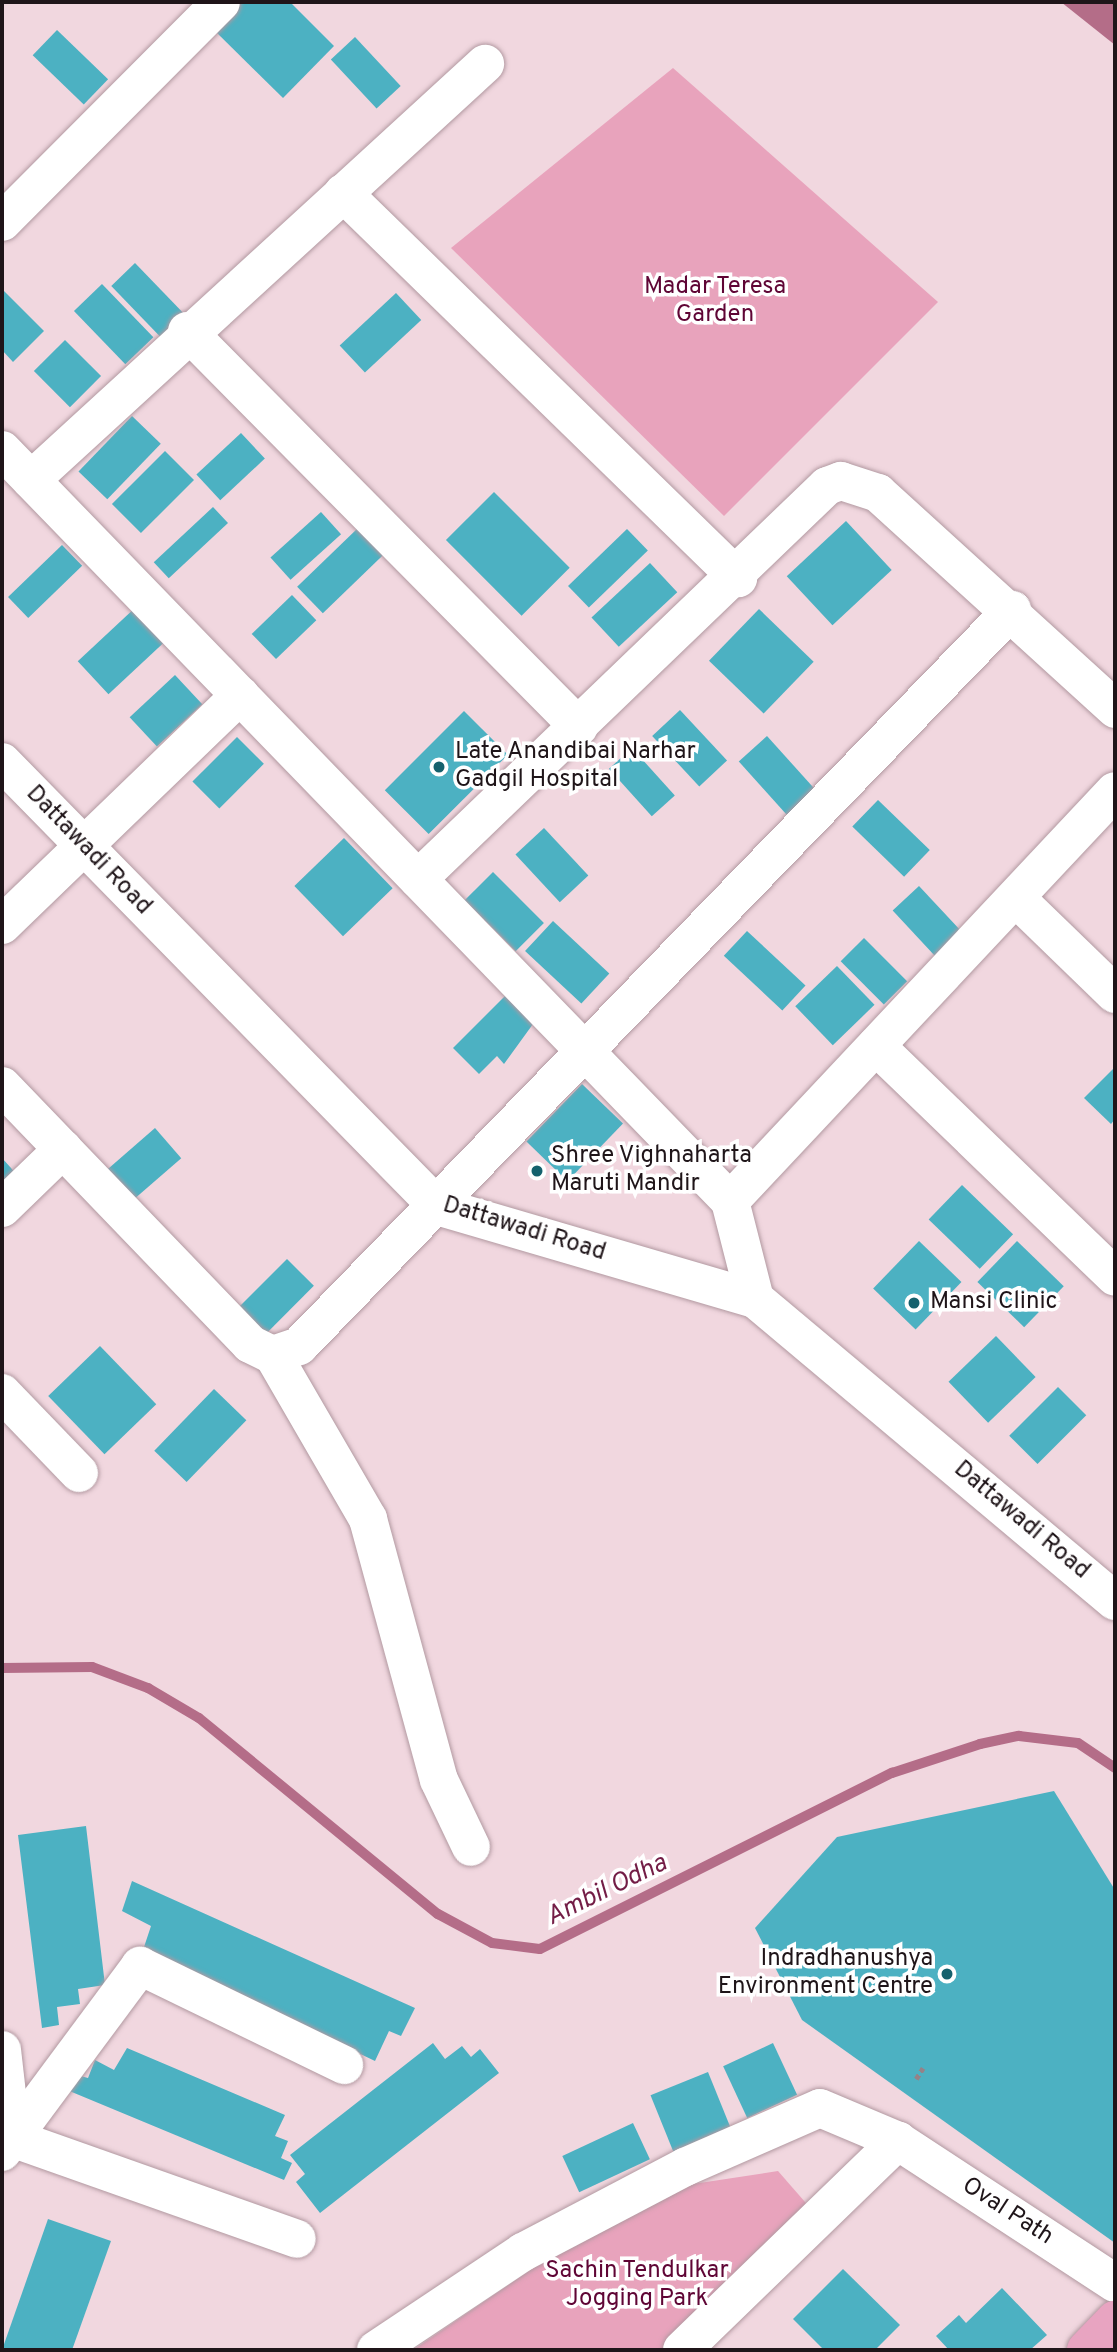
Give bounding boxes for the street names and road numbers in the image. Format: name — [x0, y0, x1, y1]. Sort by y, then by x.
street label: Dattawadi Road — [19, 780, 157, 922]
street label: Dattawadi Road — [439, 1192, 609, 1268]
street label: Dattawadi Road — [947, 1456, 1095, 1586]
street label: Oval Path — [956, 2172, 1058, 2252]

